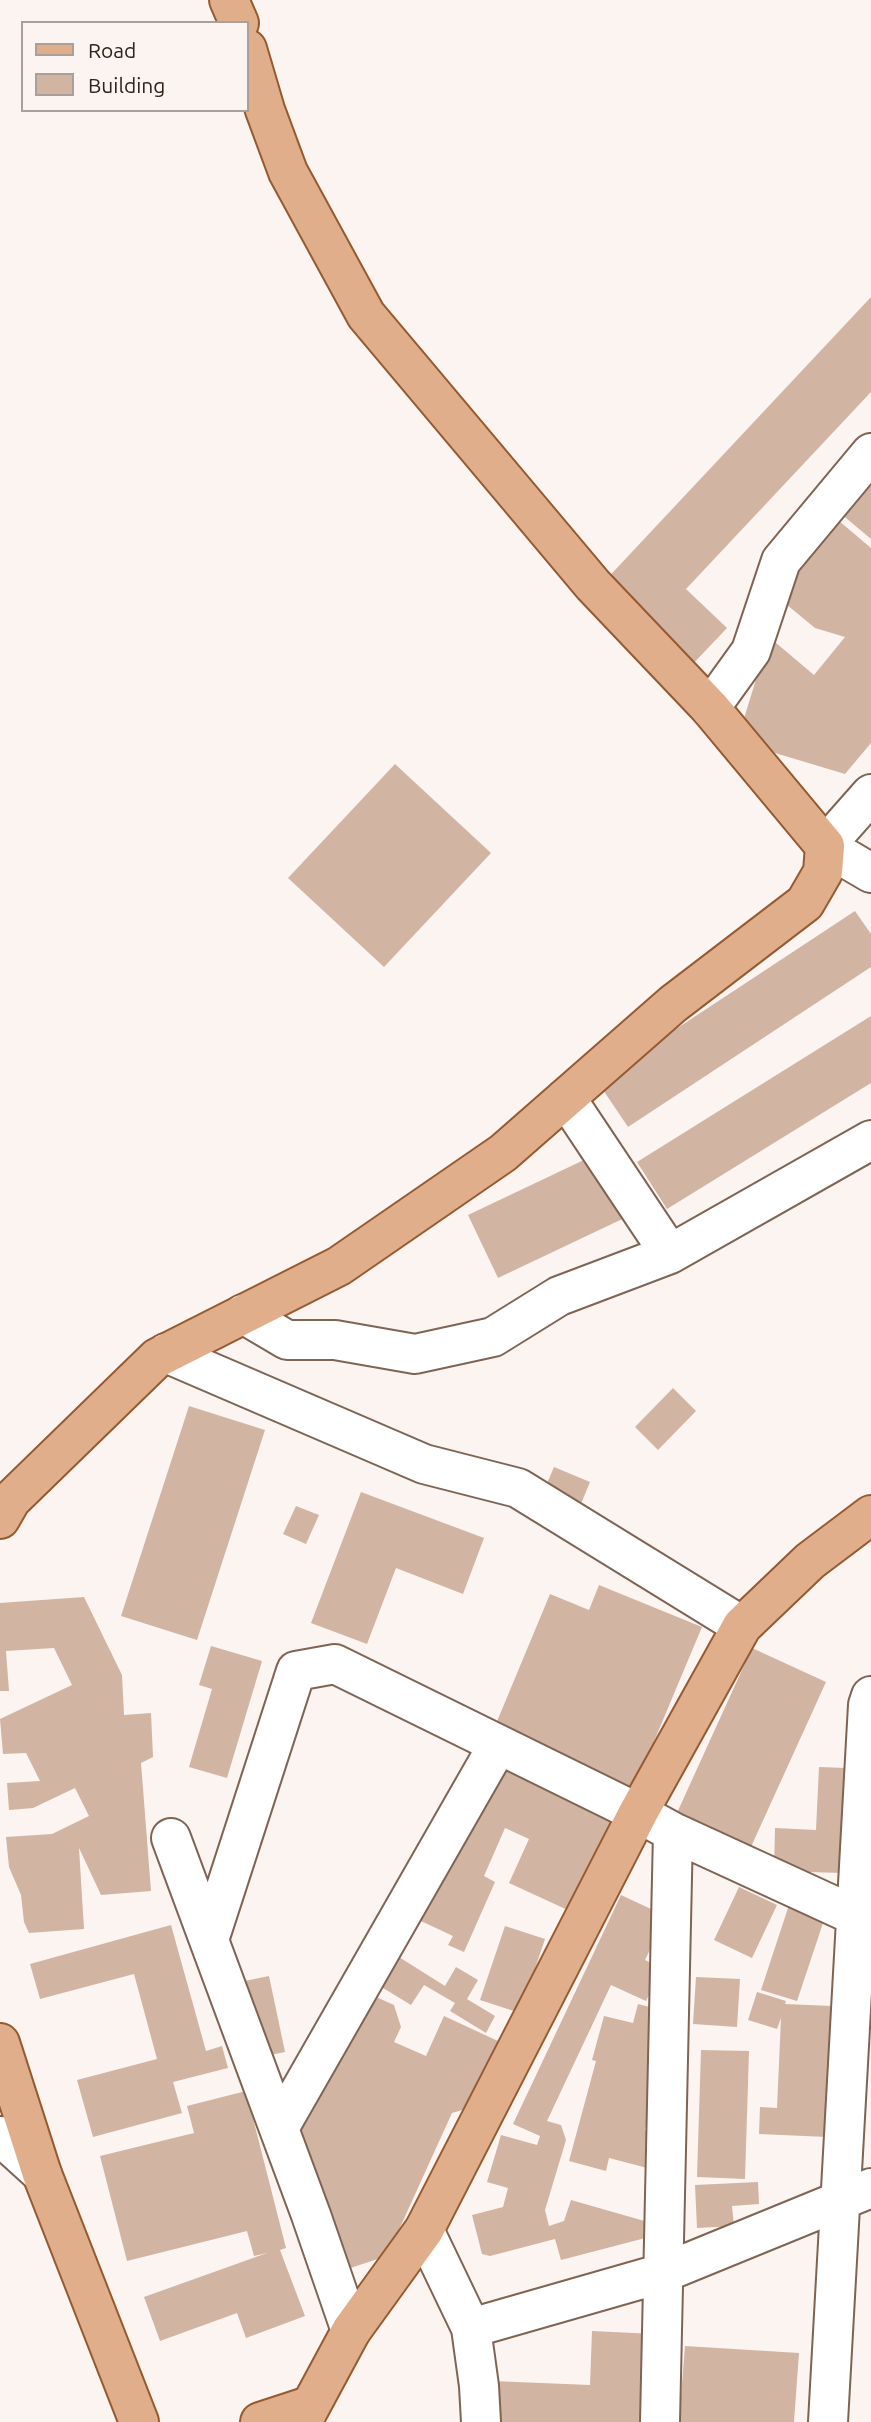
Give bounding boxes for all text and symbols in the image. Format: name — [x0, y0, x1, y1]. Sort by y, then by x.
legend — [21, 21, 248, 112]
text: Road — [88, 38, 136, 62]
text: Building — [88, 73, 165, 97]

